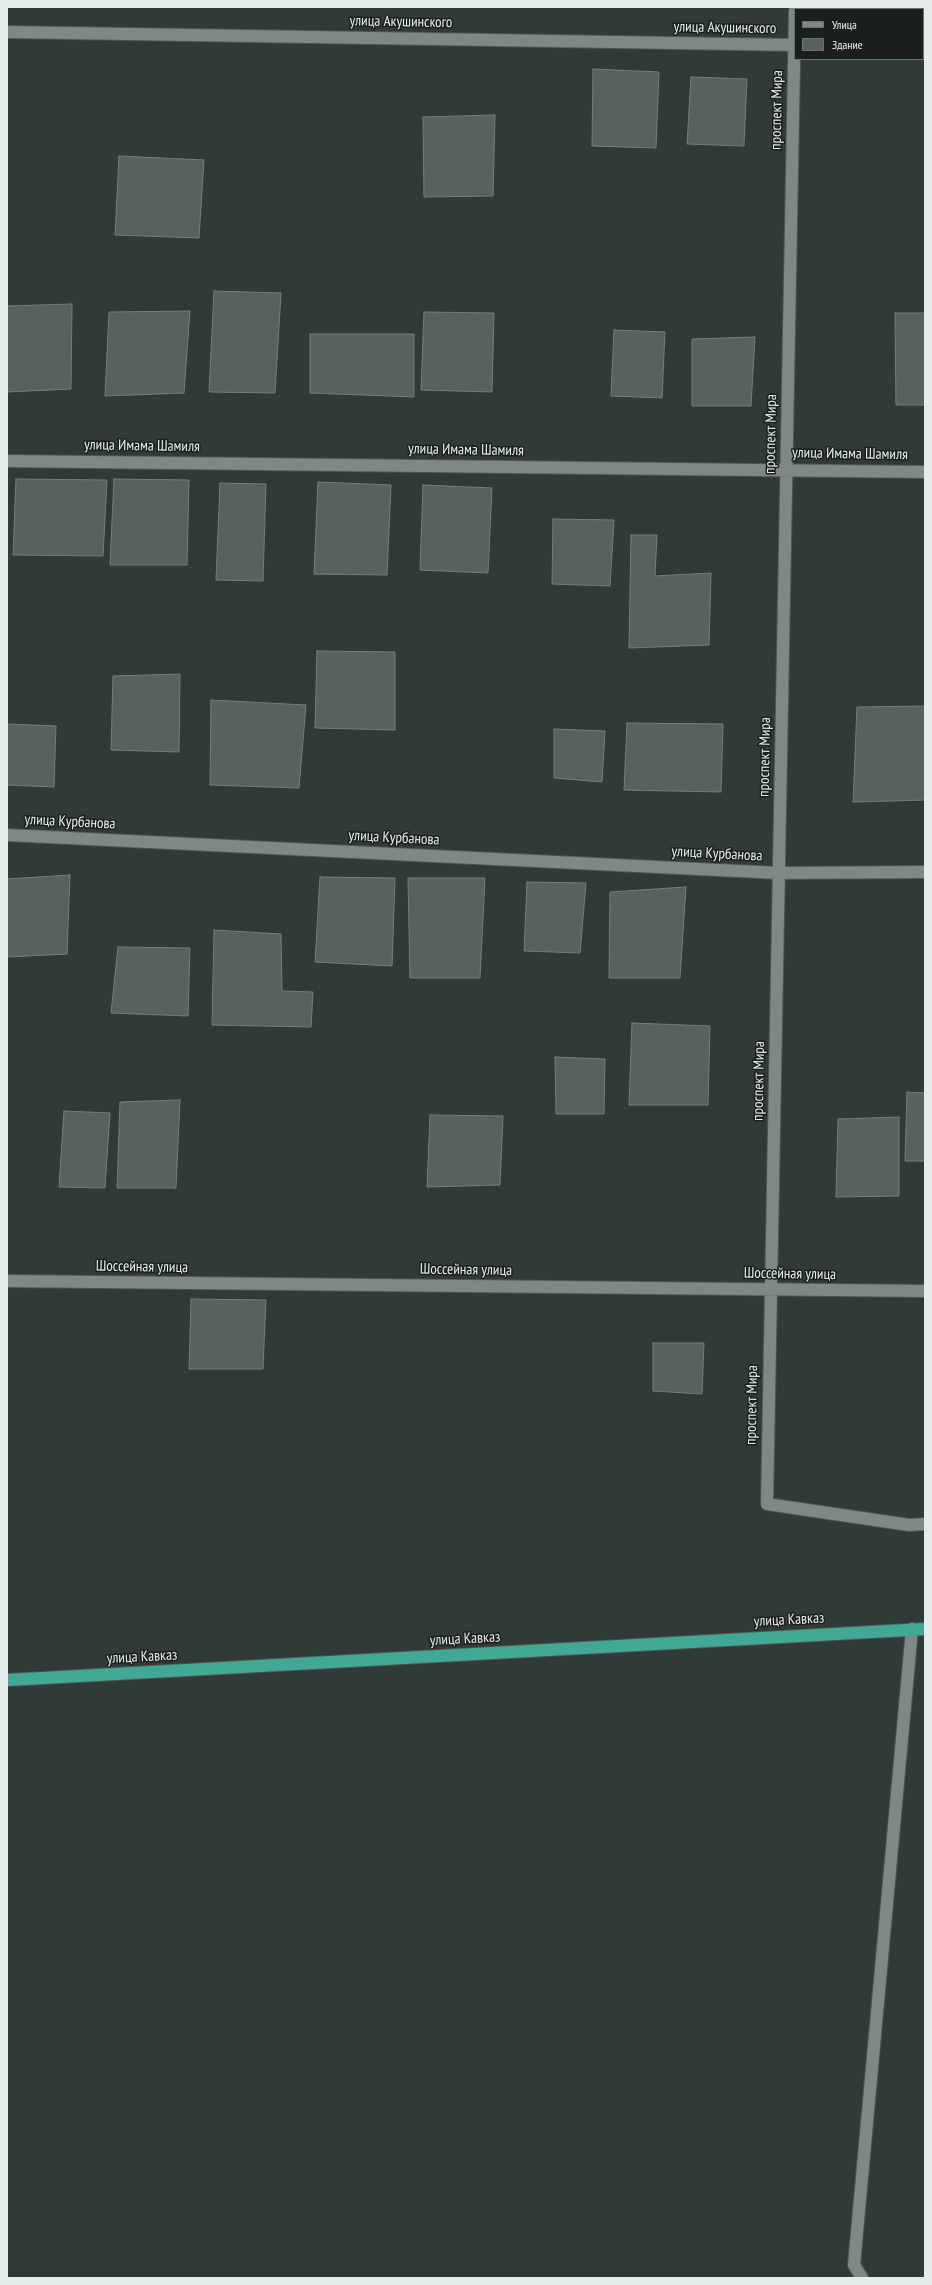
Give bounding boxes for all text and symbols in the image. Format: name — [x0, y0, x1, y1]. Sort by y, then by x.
legend — [794, 8, 924, 60]
street label: улица Акушинского — [349, 12, 453, 32]
text: Улица — [832, 17, 857, 32]
street label: улица Акушинского — [673, 18, 777, 38]
text: Здание — [832, 37, 863, 52]
street label: проспект Мира — [767, 70, 787, 150]
street label: проспект Мира — [761, 394, 781, 474]
street label: улица Имама Шамиля — [84, 436, 200, 456]
street label: улица Имама Шамиля — [408, 440, 524, 460]
street label: улица Имама Шамиля — [792, 444, 908, 464]
street label: проспект Мира — [755, 717, 775, 797]
street label: улица Курбанова — [24, 811, 116, 833]
street label: улица Курбанова — [348, 827, 440, 849]
street label: улица Курбанова — [671, 843, 763, 865]
street label: проспект Мира — [749, 1041, 769, 1121]
street label: Шоссейная улица — [96, 1257, 188, 1277]
street label: Шоссейная улица — [420, 1260, 512, 1280]
street label: Шоссейная улица — [744, 1264, 836, 1284]
street label: проспект Мира — [742, 1365, 762, 1445]
street label: улица Кавказ — [753, 1609, 825, 1631]
street label: улица Кавказ — [429, 1628, 501, 1650]
street label: улица Кавказ — [106, 1646, 178, 1668]

